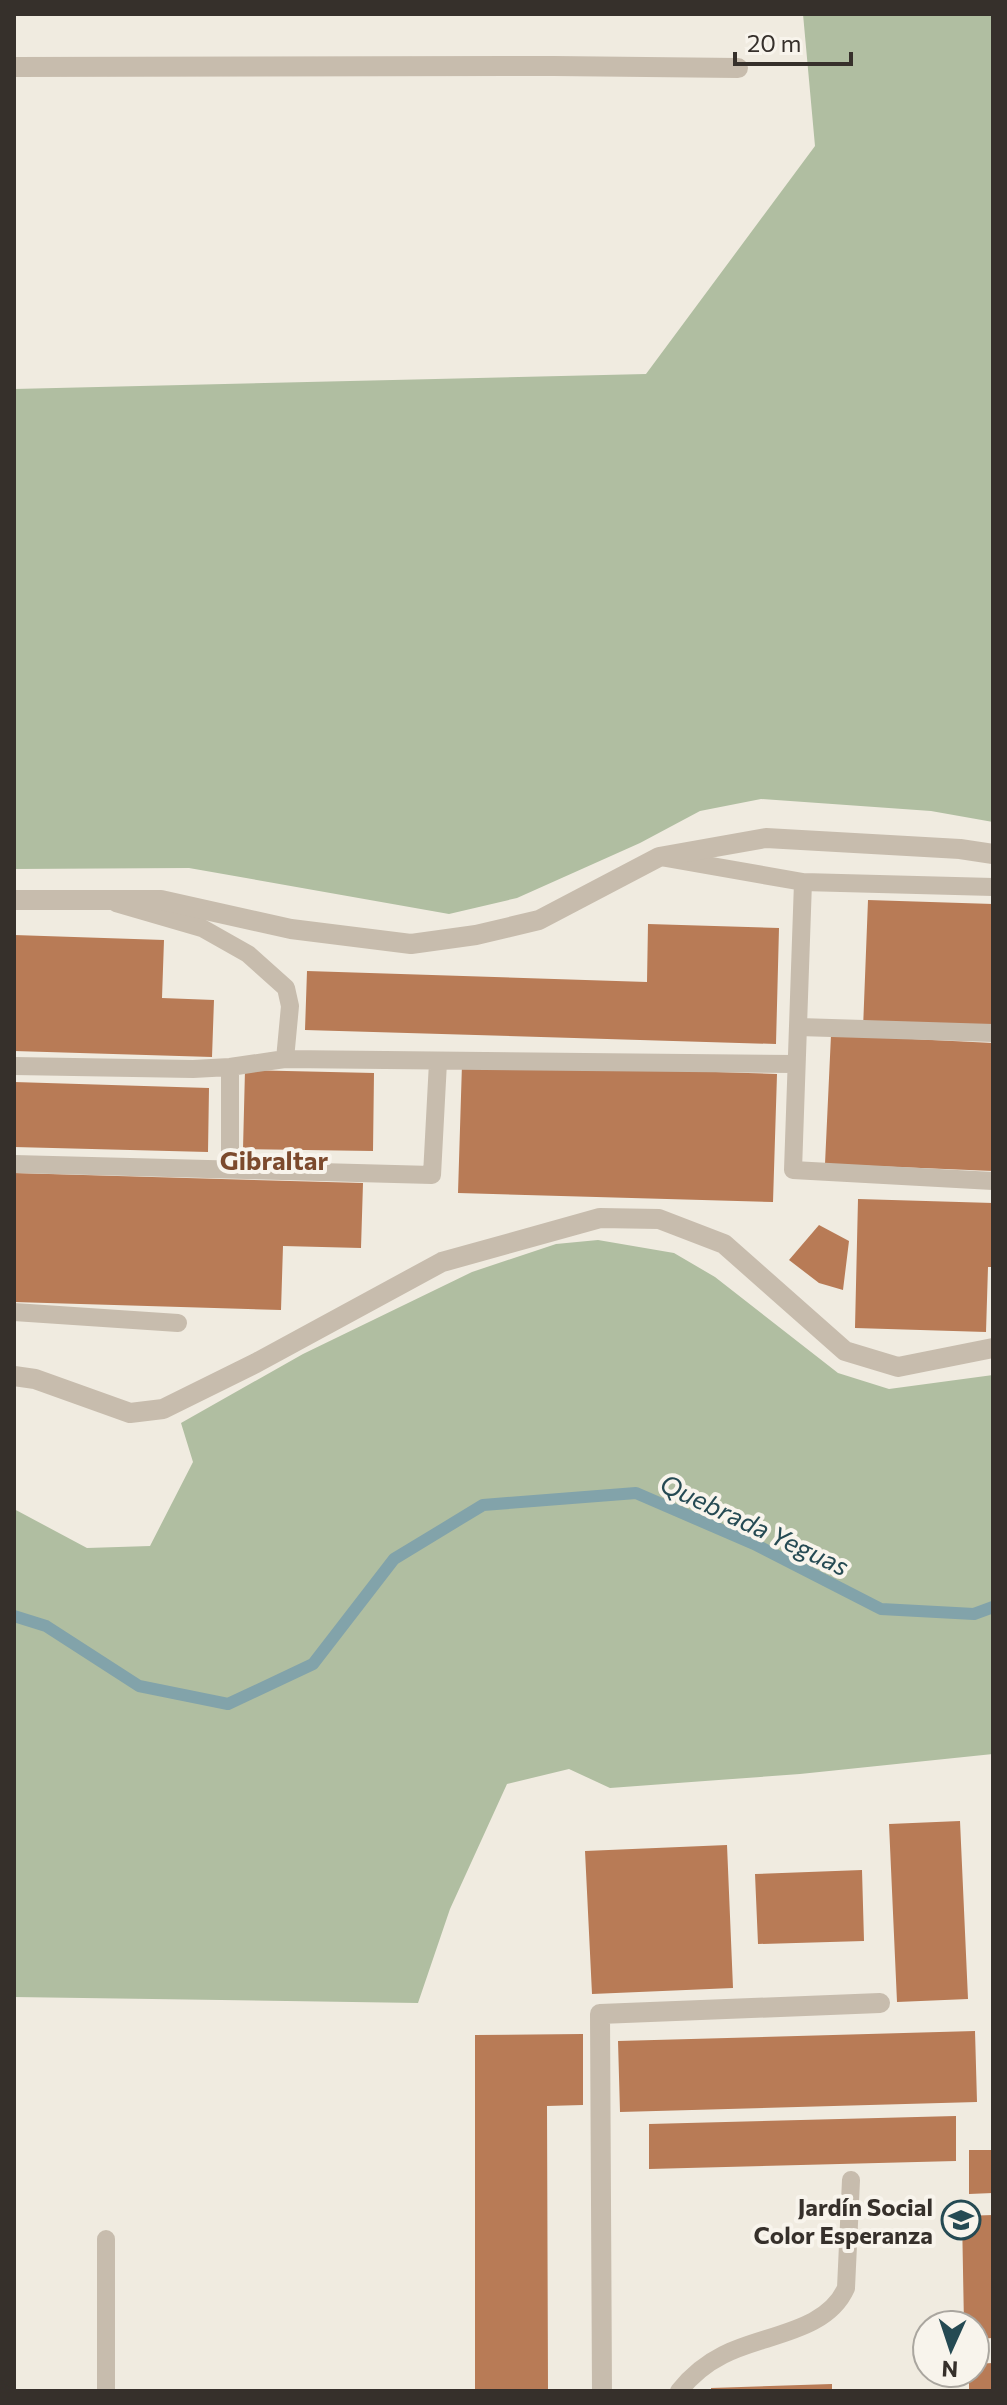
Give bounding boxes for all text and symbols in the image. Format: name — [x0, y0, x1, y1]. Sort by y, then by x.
scale bar — [735, 16, 851, 66]
text: 20 m — [747, 28, 801, 57]
district label: Gibraltar — [220, 1144, 328, 1175]
water label: Quebrada Yeguas — [656, 1467, 854, 1581]
place label: Jardín Social Color Esperanza — [753, 2192, 933, 2249]
school or university icon: Jardín Social Color Esperanza — [940, 2199, 982, 2241]
north arrow — [911, 2309, 991, 2389]
text: N — [941, 2356, 959, 2383]

